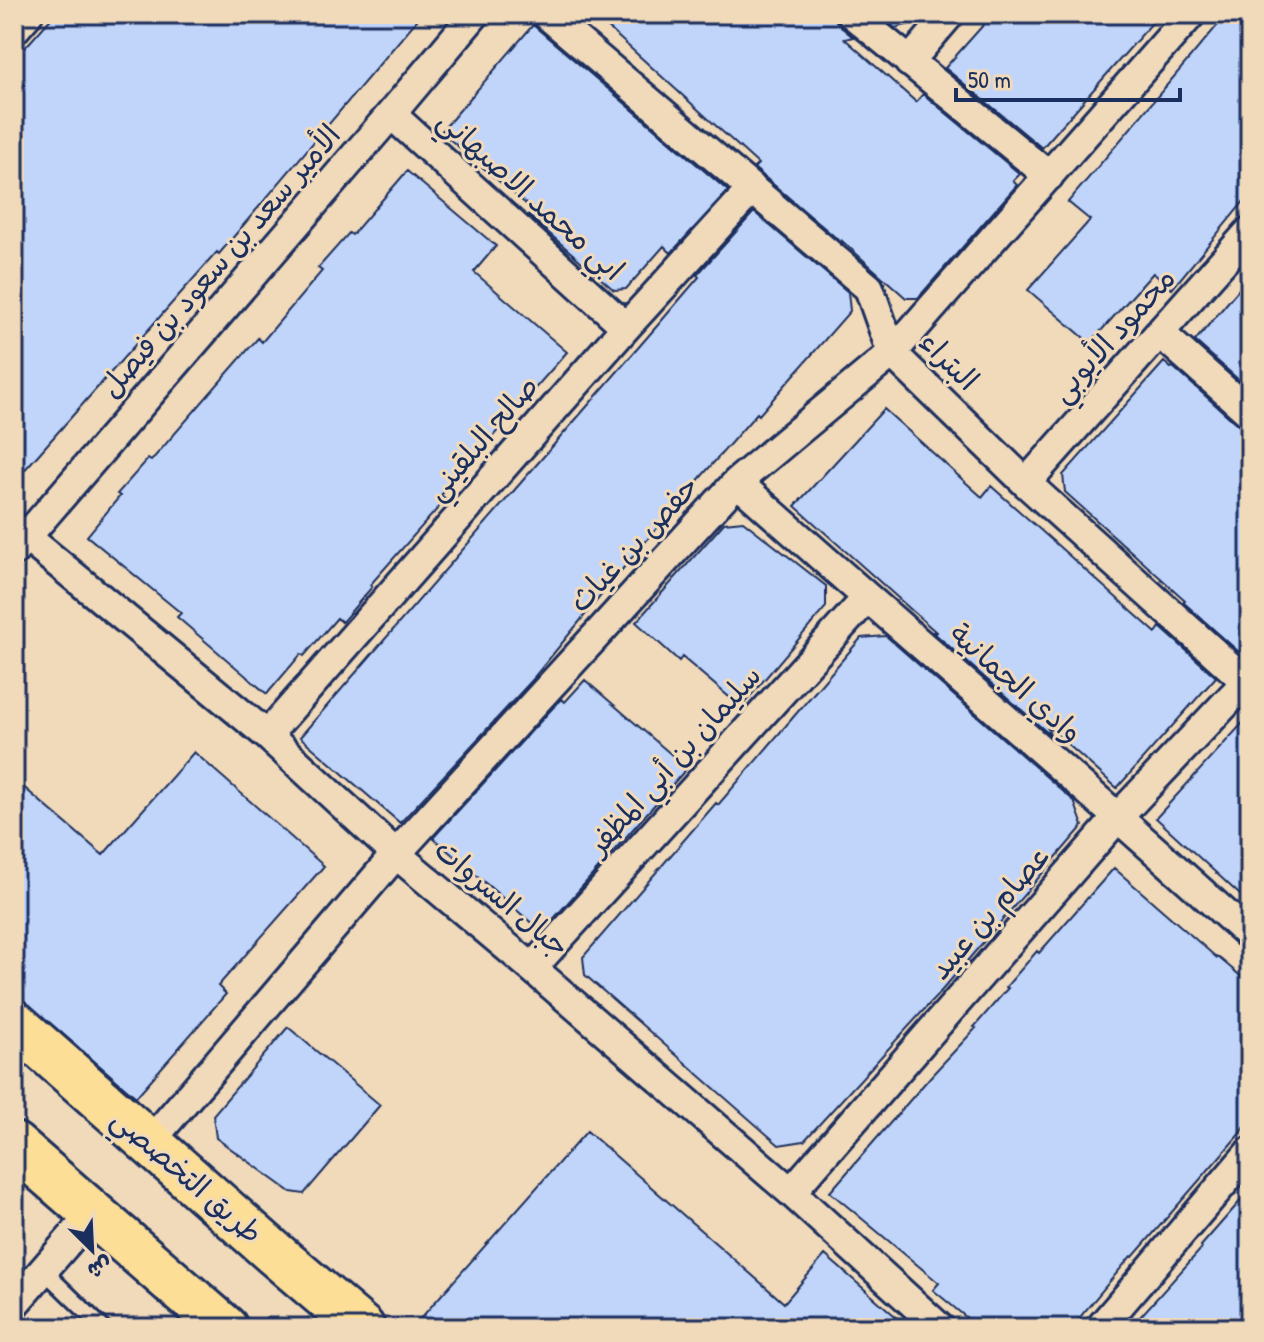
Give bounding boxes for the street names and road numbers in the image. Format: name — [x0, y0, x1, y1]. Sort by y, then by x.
street label: ابي محمد الاصبهاني — [425, 100, 634, 294]
street label: الأمير سعد بن سعود بن فيصل — [90, 115, 350, 406]
street label: محمود الأيوبي — [1041, 258, 1189, 415]
street label: البتراء — [911, 322, 988, 399]
street label: صالح البلقيني — [416, 366, 552, 513]
street label: حفص بن غياث — [559, 466, 707, 620]
street label: وادي الجمانية — [940, 613, 1092, 753]
street label: سليمان بن أبي المظفر — [575, 656, 775, 870]
street label: جبال السروات — [427, 829, 579, 966]
street label: عصام بن عبيد — [919, 835, 1061, 989]
street label: طريق التخصصي — [99, 1098, 272, 1257]

